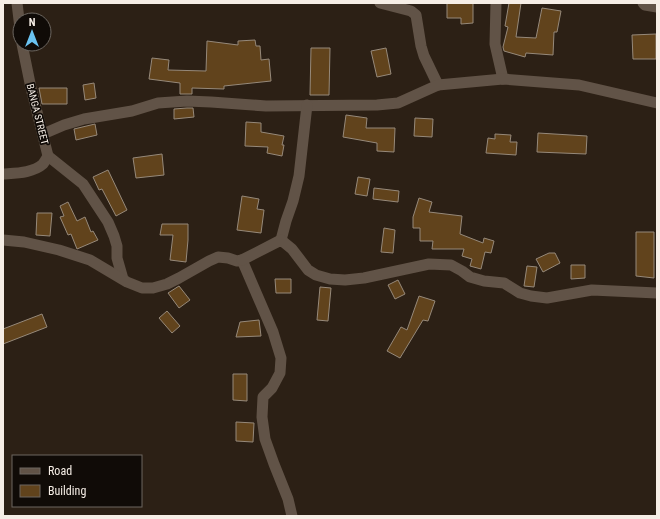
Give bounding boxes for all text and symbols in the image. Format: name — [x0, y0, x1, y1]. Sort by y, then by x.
north arrow — [12, 12, 52, 52]
text: N — [29, 16, 36, 29]
street label: BANGA STREET — [25, 83, 50, 146]
legend — [12, 455, 142, 507]
text: Road — [48, 464, 72, 478]
text: Building — [48, 484, 86, 498]

